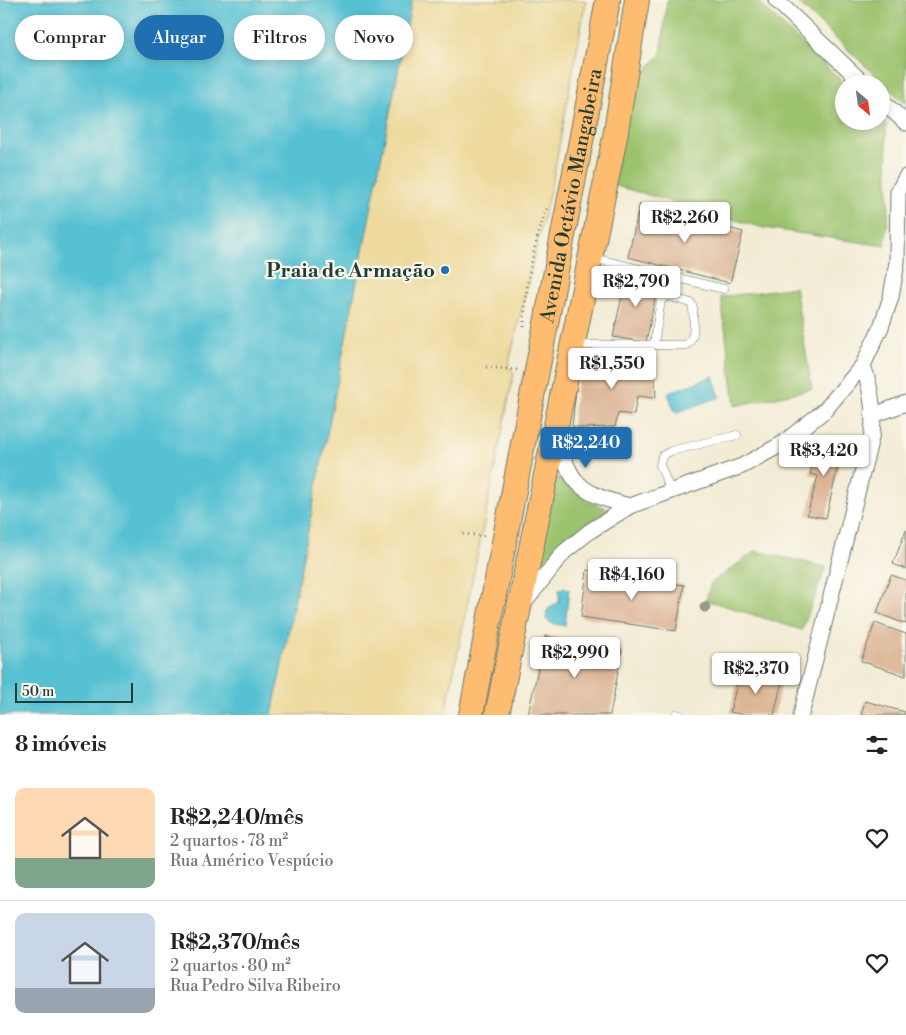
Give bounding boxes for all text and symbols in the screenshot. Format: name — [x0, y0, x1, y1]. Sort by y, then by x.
chip: Comprar — [15, 15, 124, 60]
chip: Alugar — [134, 15, 224, 60]
chip: Filtros — [234, 15, 325, 60]
chip: Novo — [335, 15, 413, 60]
street label: Avenida Octávio Mangabeira — [535, 65, 609, 326]
north arrow — [835, 75, 890, 130]
map controls — [835, 75, 890, 130]
pin: R$2,260 — [639, 202, 731, 244]
text: R$2,260 — [651, 208, 719, 228]
place label: Praia de Armação — [266, 259, 435, 284]
marker: Praia de Armação — [439, 264, 451, 276]
pin: R$2,790 — [590, 266, 682, 308]
text: R$2,790 — [602, 272, 670, 292]
pin: R$1,550 — [566, 348, 658, 390]
text: R$1,550 — [579, 354, 645, 374]
pin: R$2,240 — [540, 426, 632, 469]
text: R$2,240 — [552, 433, 620, 453]
pin: R$3,420 — [778, 434, 870, 477]
text: R$3,420 — [790, 441, 858, 461]
pin: R$4,160 — [586, 558, 678, 601]
text: R$4,160 — [599, 565, 665, 585]
pin: R$2,990 — [529, 636, 621, 679]
text: R$2,990 — [541, 643, 609, 663]
pin: R$2,370 — [710, 652, 802, 695]
text: R$2,370 — [723, 659, 789, 679]
scale bar — [15, 680, 132, 703]
text: 50 m — [22, 683, 54, 701]
icon: filters — [863, 731, 891, 759]
text: 8 imóveis — [15, 732, 107, 758]
text: R$2,240/mês — [170, 805, 304, 831]
icon: home — [55, 808, 115, 868]
icon: heart — [863, 824, 891, 852]
text: 2 quartos · 78 m² — [170, 831, 288, 851]
text: Rua Américo Vespúcio — [170, 851, 333, 871]
text: R$2,370/mês — [170, 930, 300, 956]
icon: home — [55, 933, 115, 993]
icon: heart — [863, 949, 891, 977]
text: 2 quartos · 80 m² — [170, 956, 291, 976]
text: Rua Pedro Silva Ribeiro — [170, 976, 341, 996]

